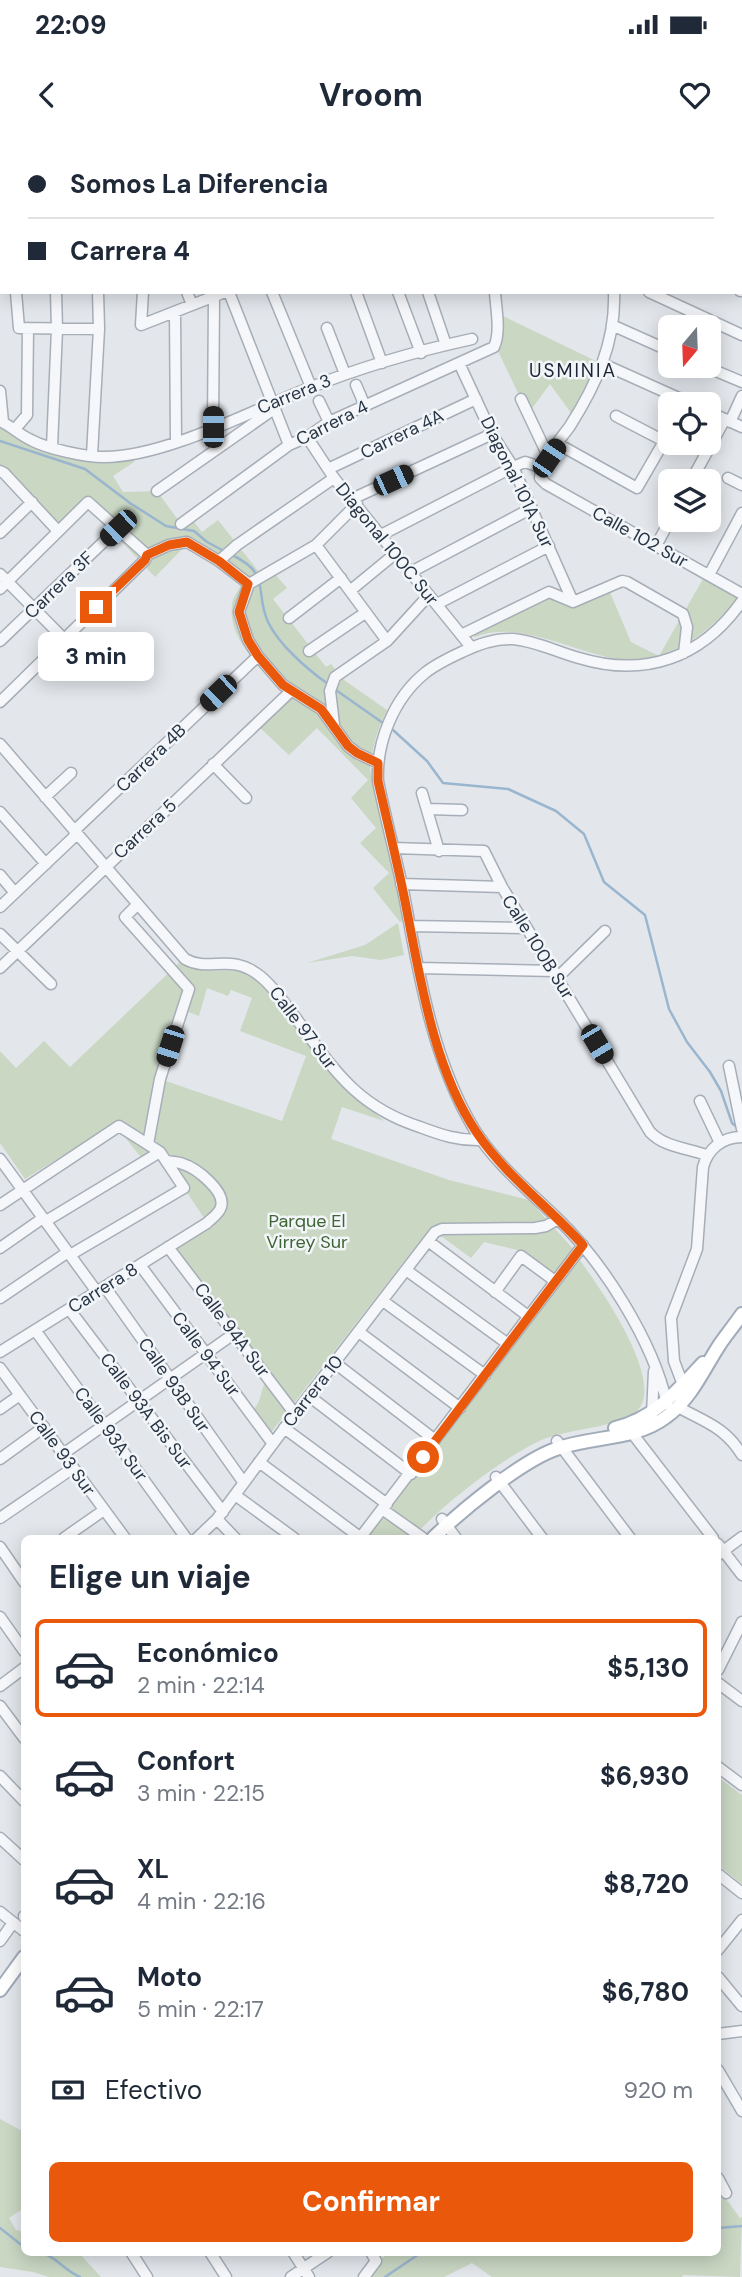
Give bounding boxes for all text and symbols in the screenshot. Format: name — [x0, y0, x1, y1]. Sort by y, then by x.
text: 22:09 — [35, 8, 106, 42]
text: Vroom — [319, 74, 423, 116]
icon: back — [28, 76, 66, 114]
icon: heart — [676, 76, 714, 114]
text: Somos La Diferencia — [70, 167, 328, 201]
text: Carrera 4 — [70, 234, 190, 268]
north arrow — [658, 315, 721, 378]
map controls — [658, 315, 721, 532]
district label: USMINIA — [529, 358, 617, 383]
street label: Carrera 3 — [253, 368, 335, 420]
button: locate — [658, 392, 721, 455]
street label: Carrera 4 — [292, 395, 372, 451]
street label: Carrera 4A — [356, 403, 448, 465]
car — [203, 406, 224, 448]
street label: Diagonal 101A Sur — [475, 412, 559, 552]
car — [529, 435, 570, 481]
car — [370, 462, 417, 498]
button: layers — [658, 469, 721, 532]
street label: Diagonal 100C Sur — [330, 478, 444, 611]
street label: Calle 102 Sur — [588, 501, 692, 573]
car — [96, 506, 141, 550]
street label: Carrera 3F — [19, 546, 99, 624]
route end — [80, 591, 112, 623]
callout: 3 min — [38, 631, 154, 680]
text: 3 min — [65, 641, 127, 671]
car — [196, 671, 241, 715]
street label: Carrera 4B — [111, 718, 191, 798]
street label: Carrera 5 — [108, 794, 182, 864]
street label: Calle 100B Sur — [496, 890, 580, 1004]
street label: Calle 97 Sur — [264, 981, 342, 1075]
car — [578, 1021, 617, 1067]
car — [154, 1023, 187, 1069]
park label: Parque El Virrey Sur — [266, 1209, 348, 1254]
street label: Carrera 8 — [64, 1257, 142, 1319]
street label: Calle 94A Sur — [189, 1278, 276, 1382]
street label: Calle 94 Sur — [166, 1307, 246, 1401]
street label: Calle 93B Sur — [132, 1333, 216, 1437]
street label: Calle 93A Bis Sur — [94, 1348, 198, 1474]
street label: Carrera 10 — [277, 1350, 349, 1432]
street label: Calle 93A Sur — [69, 1382, 153, 1486]
street label: Calle 93 Sur — [23, 1406, 101, 1501]
route start — [407, 1441, 439, 1473]
text: Elige un viaje — [49, 1556, 251, 1598]
text: Económico — [137, 1636, 279, 1670]
icon: car — [53, 1637, 116, 1700]
text: $5,130 — [607, 1651, 689, 1685]
text: 2 min · 22:14 — [137, 1670, 265, 1700]
text: Confort — [137, 1744, 235, 1778]
icon: car — [53, 1745, 116, 1808]
text: $6,930 — [600, 1759, 689, 1793]
text: 3 min · 22:15 — [137, 1778, 265, 1808]
text: XL — [137, 1852, 169, 1886]
icon: car — [53, 1853, 116, 1916]
text: $8,720 — [604, 1867, 689, 1901]
text: 4 min · 22:16 — [137, 1886, 266, 1916]
text: Moto — [137, 1960, 202, 1994]
icon: car — [53, 1961, 116, 2024]
text: $6,780 — [602, 1975, 689, 2009]
text: 5 min · 22:17 — [137, 1994, 264, 2024]
icon: cash — [49, 2071, 87, 2109]
text: Efectivo — [105, 2073, 202, 2107]
text: 920 m — [624, 2075, 693, 2105]
button: Confirmar — [49, 2162, 693, 2242]

